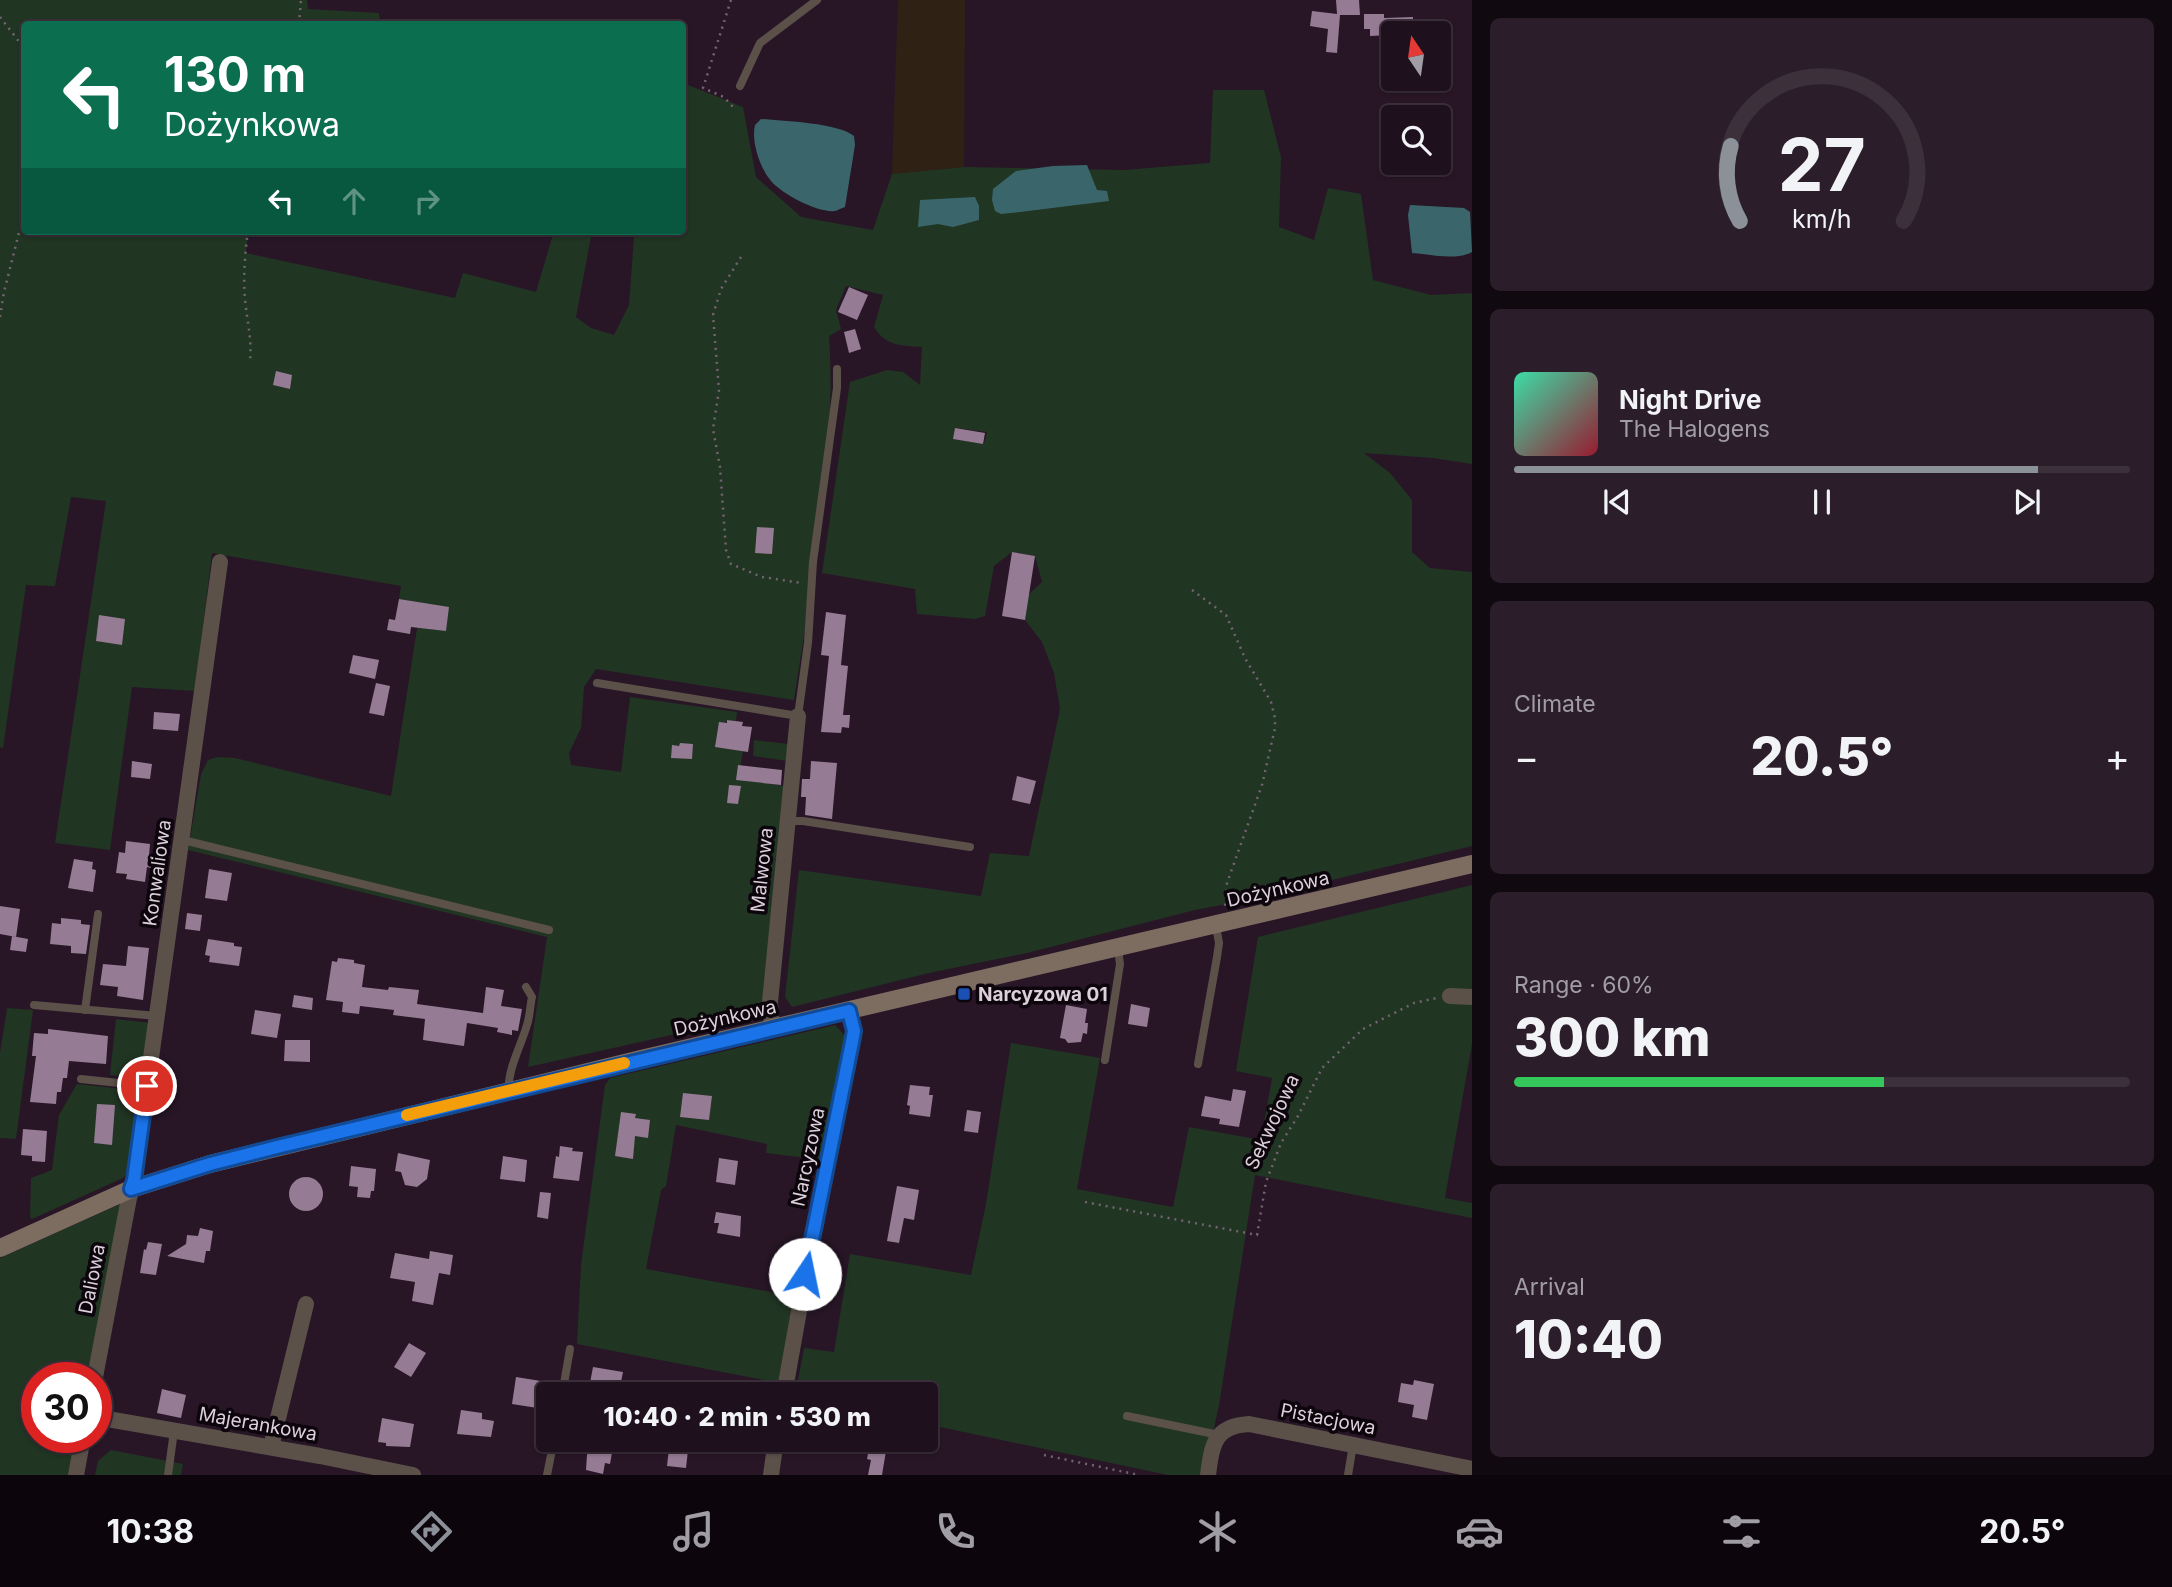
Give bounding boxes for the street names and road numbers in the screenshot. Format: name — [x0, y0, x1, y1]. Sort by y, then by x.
street label: Konwaliowa — [138, 818, 176, 928]
street label: Malwowa — [746, 827, 778, 913]
street label: Dożynkowa — [1225, 866, 1331, 912]
street label: Dożynkowa — [672, 995, 778, 1041]
street label: Sekwojowa — [1240, 1071, 1304, 1173]
street label: Narcyzowa — [786, 1105, 830, 1209]
street label: Daliowa — [74, 1242, 110, 1316]
street label: Pistacjowa — [1278, 1399, 1378, 1439]
street label: Majerankowa — [197, 1402, 319, 1446]

